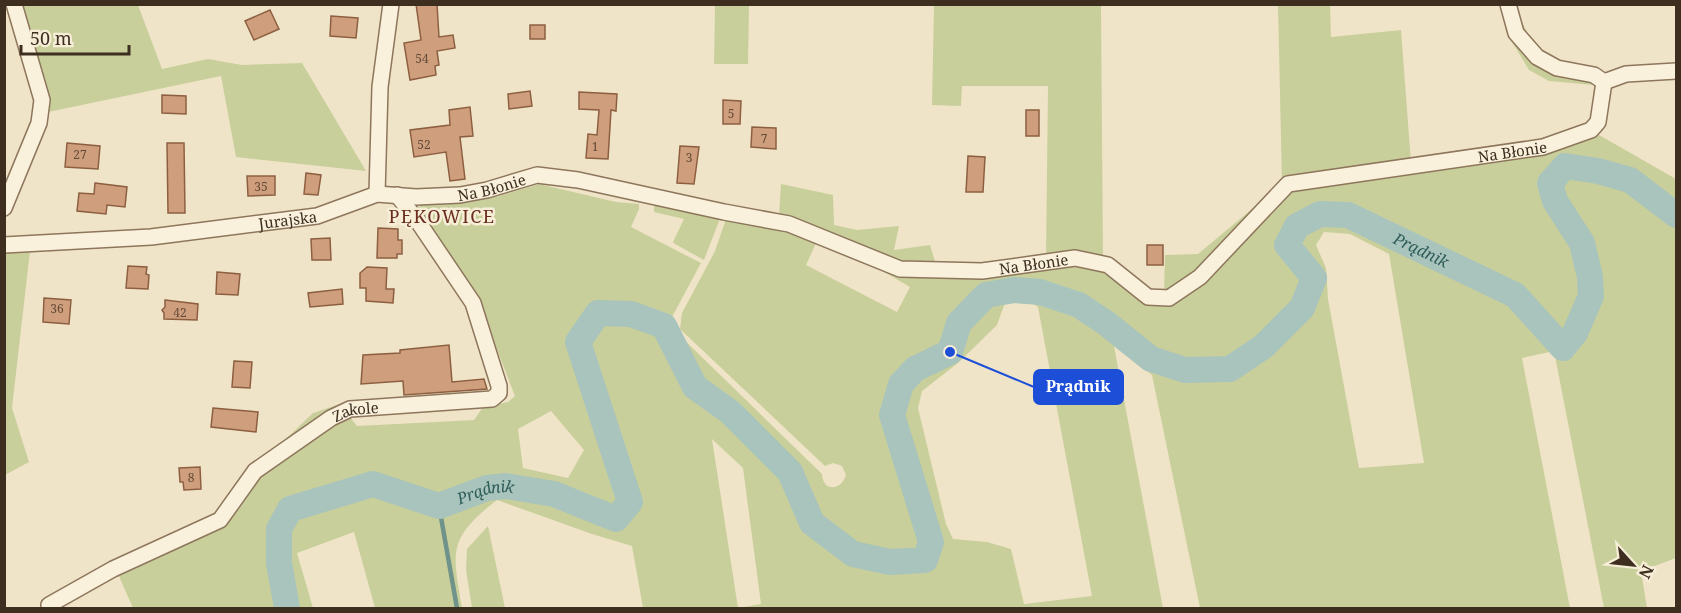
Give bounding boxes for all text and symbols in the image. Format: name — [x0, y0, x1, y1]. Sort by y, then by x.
scale bar — [21, 18, 129, 56]
text: 50 m — [30, 26, 72, 50]
house number: 54 — [415, 50, 429, 67]
house number: 5 — [728, 105, 734, 122]
house number: 7 — [761, 130, 768, 147]
house number: 52 — [417, 136, 431, 153]
street label: Na Błonie — [1476, 137, 1548, 166]
house number: 1 — [592, 138, 598, 155]
house number: 27 — [73, 146, 87, 163]
house number: 3 — [686, 149, 693, 166]
street label: Na Błonie — [456, 169, 528, 205]
house number: 35 — [254, 178, 268, 195]
district label: PĘKOWICE — [388, 204, 496, 228]
street label: Jurajska — [256, 206, 318, 233]
water label: Prądnik — [1389, 227, 1453, 273]
street label: Na Błonie — [998, 249, 1069, 279]
house number: 36 — [50, 300, 64, 317]
house number: 42 — [173, 304, 187, 321]
callout: Prądnik — [1034, 370, 1123, 404]
text: Prądnik — [1046, 375, 1111, 397]
street label: Zakole — [329, 397, 379, 426]
house number: 8 — [188, 469, 195, 486]
water label: Prądnik — [453, 475, 517, 510]
north arrow — [1603, 535, 1663, 595]
text: N — [1634, 561, 1659, 583]

